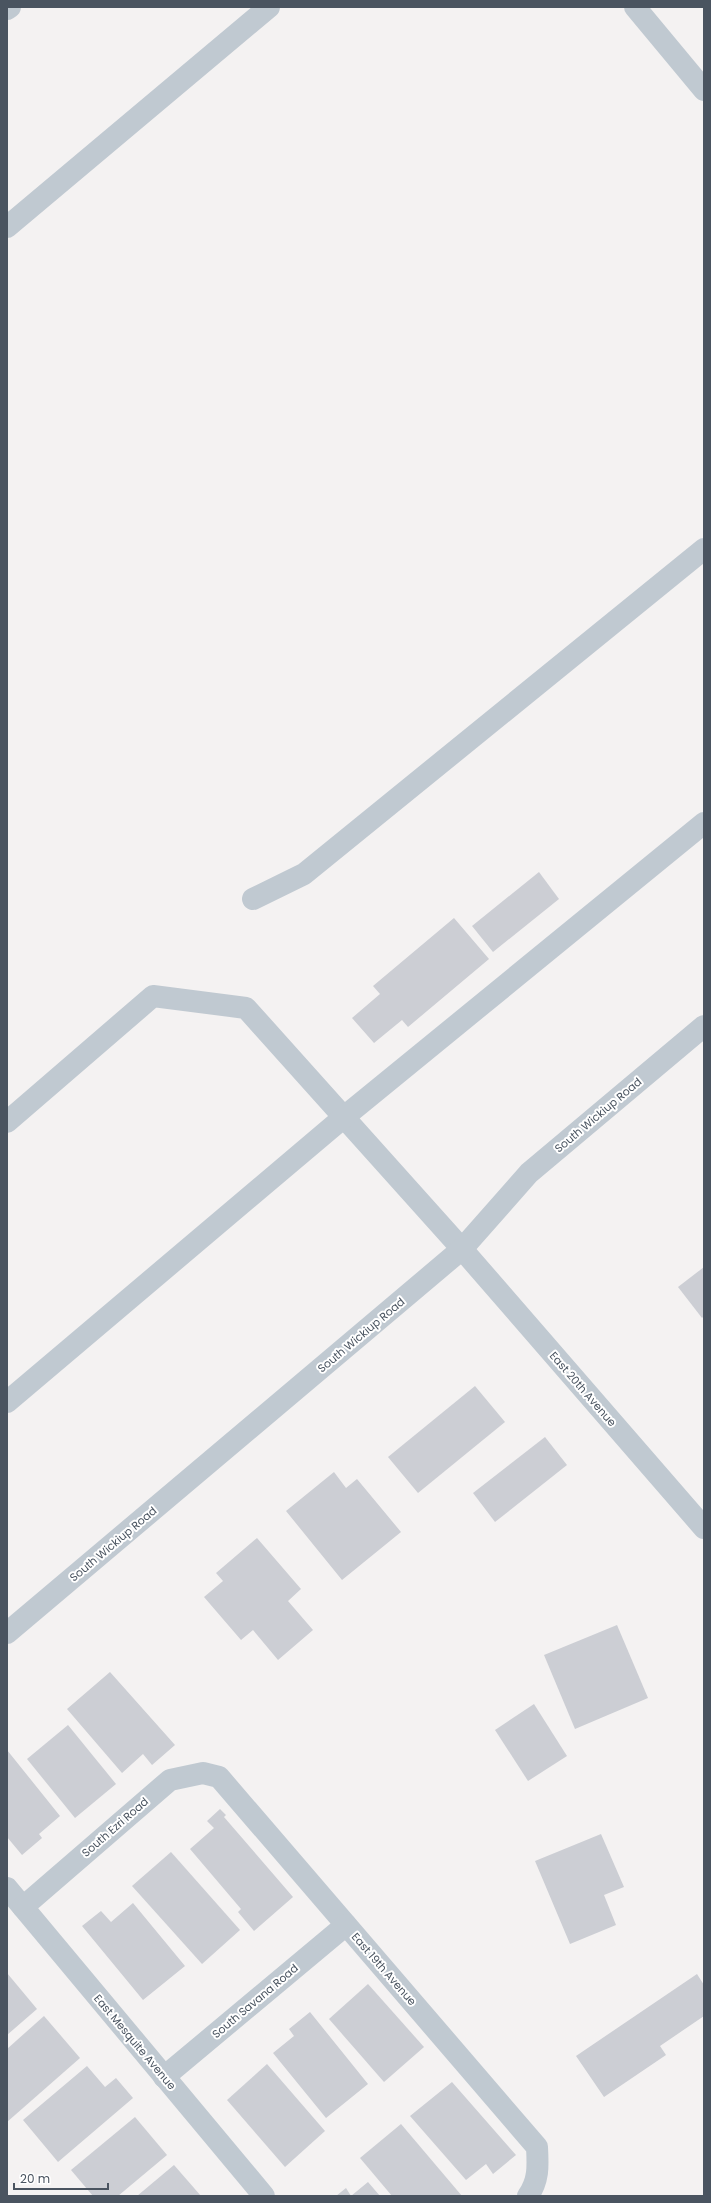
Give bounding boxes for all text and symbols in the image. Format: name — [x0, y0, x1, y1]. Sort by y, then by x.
street label: South Wickiup Road — [551, 1074, 645, 1156]
street label: South Wickiup Road — [314, 1294, 408, 1376]
street label: East 20th Avenue — [546, 1348, 620, 1430]
street label: South Wickiup Road — [66, 1503, 160, 1585]
street label: South Ezri Road — [78, 1794, 152, 1860]
street label: East 19th Avenue — [348, 1929, 420, 2009]
street label: South Savana Road — [208, 1960, 302, 2042]
street label: East Mesquite Avenue — [90, 1991, 180, 2093]
scale bar — [14, 2165, 108, 2191]
text: 20 m — [20, 2170, 50, 2187]

